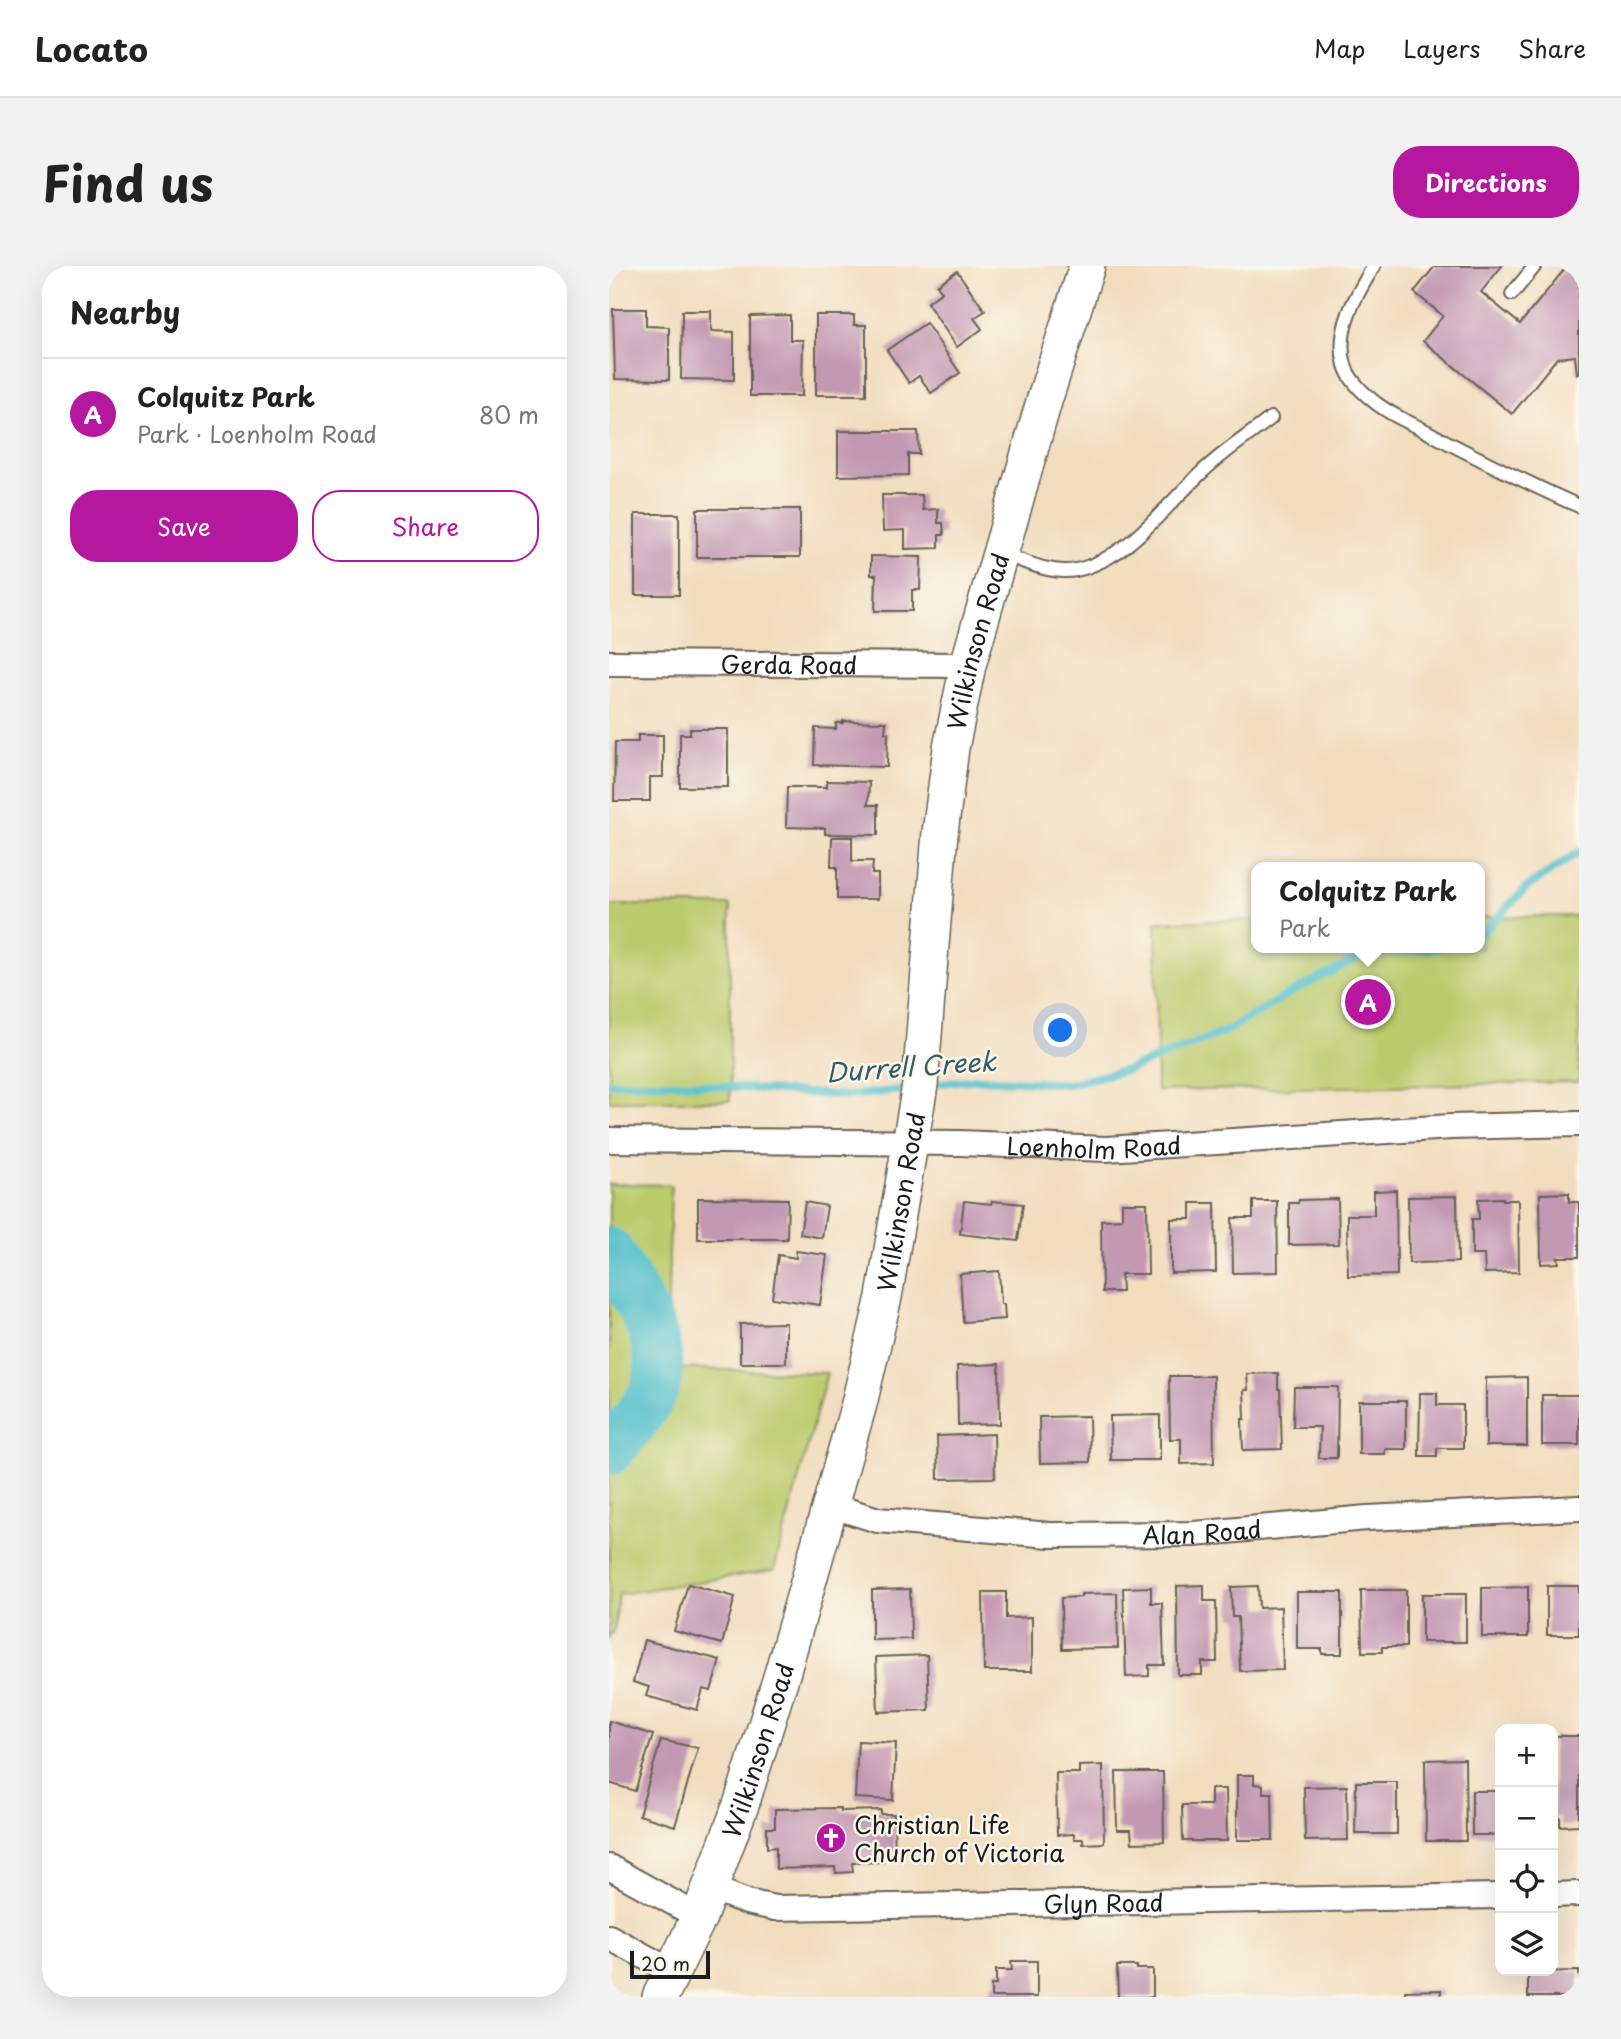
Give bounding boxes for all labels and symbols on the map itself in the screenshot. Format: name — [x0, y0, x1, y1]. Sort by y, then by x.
street label: Wilkinson Road — [937, 549, 1017, 733]
street label: Gerda Road — [721, 646, 857, 682]
pin: A — [1345, 976, 1391, 1028]
your location — [1043, 1013, 1077, 1047]
water label: Durrell Creek — [825, 1041, 998, 1091]
street label: Wilkinson Road — [867, 1109, 933, 1294]
street label: Loenholm Road — [1006, 1126, 1182, 1167]
street label: Alan Road — [1142, 1510, 1263, 1552]
street label: Wilkinson Road — [712, 1659, 802, 1843]
place label: Christian Life Church of Victoria — [854, 1806, 1064, 1870]
church icon: Christian Life Church of Victoria — [814, 1821, 848, 1855]
street label: Glyn Road — [1043, 1884, 1164, 1922]
scale bar — [630, 1948, 711, 1980]

